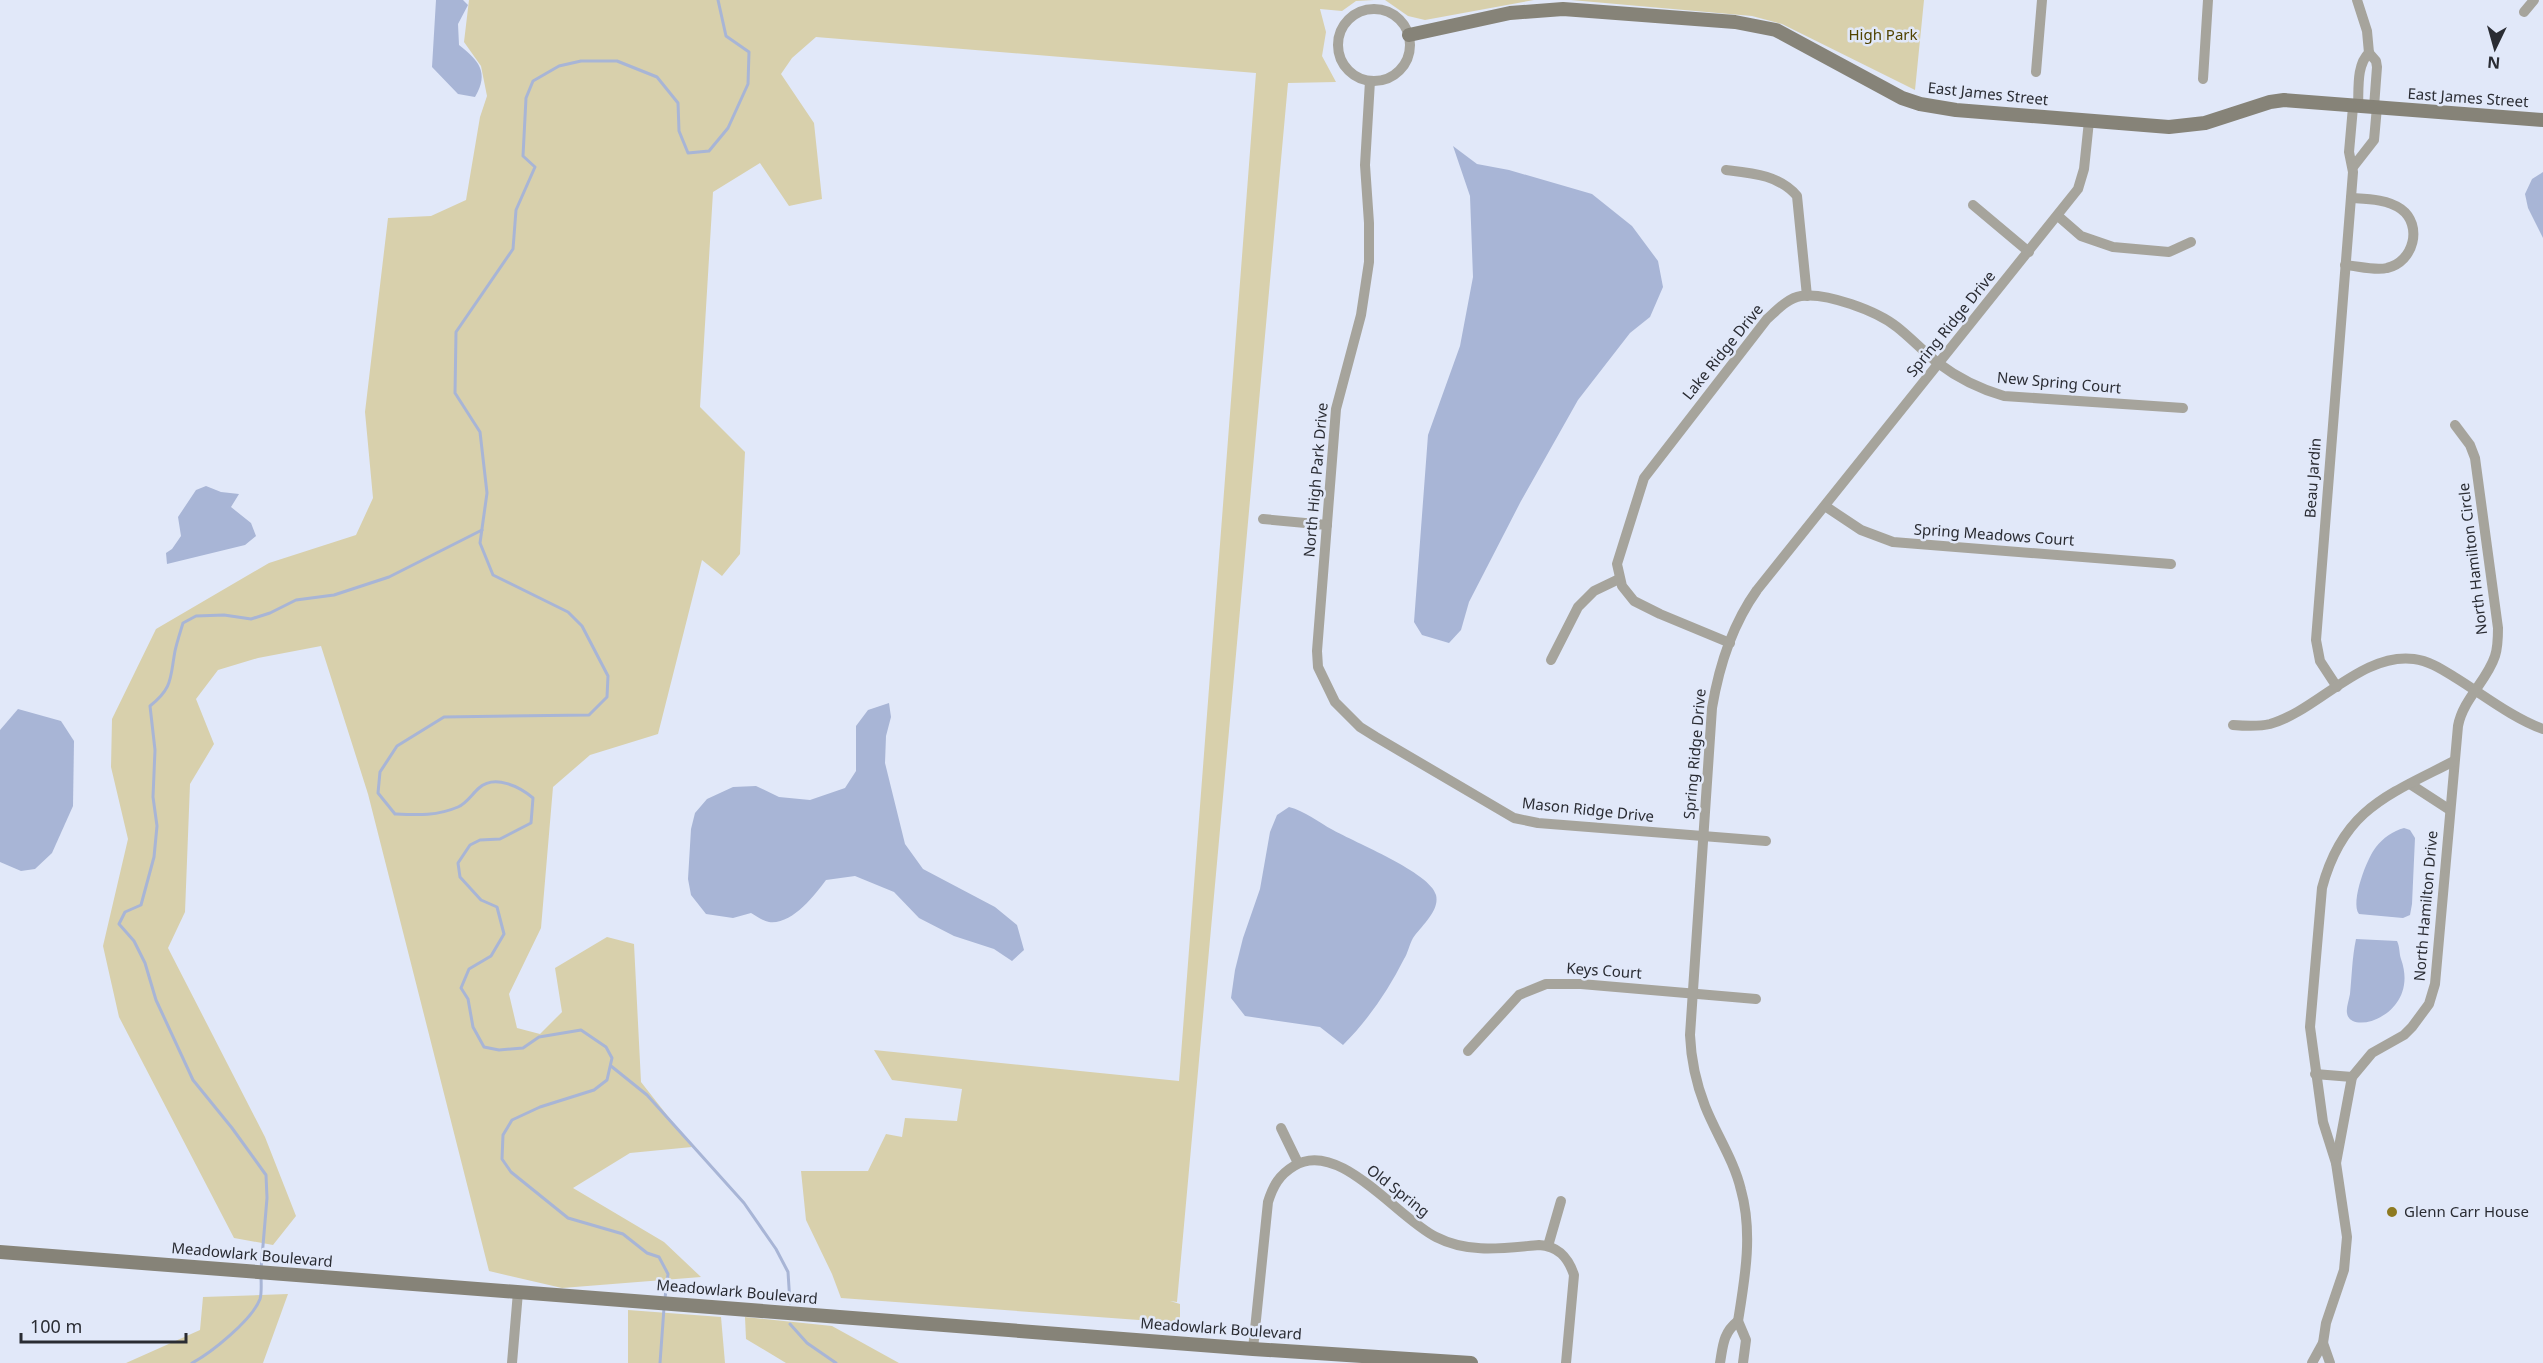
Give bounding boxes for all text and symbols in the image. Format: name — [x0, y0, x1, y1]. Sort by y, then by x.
north arrow — [2465, 18, 2525, 78]
park label: High Park — [1848, 24, 1918, 44]
text: N — [2486, 51, 2501, 74]
street label: East James Street — [1927, 77, 2050, 109]
street label: East James Street — [2407, 83, 2530, 111]
street label: Spring Ridge Drive — [1901, 266, 1999, 381]
street label: Lake Ridge Drive — [1677, 299, 1767, 403]
street label: New Spring Court — [1996, 367, 2123, 397]
street label: North High Park Drive — [1298, 402, 1332, 558]
street label: Beau Jardin — [2299, 437, 2325, 519]
street label: North Hamilton Circle — [2453, 482, 2491, 636]
street label: Spring Meadows Court — [1913, 518, 2076, 550]
street label: Spring Ridge Drive — [1678, 688, 1710, 820]
street label: Mason Ridge Drive — [1521, 792, 1655, 826]
street label: North Hamilton Drive — [2408, 830, 2442, 982]
street label: Keys Court — [1566, 957, 1643, 983]
street label: Old Spring — [1363, 1159, 1434, 1221]
place label: Glenn Carr House — [2404, 1201, 2529, 1221]
marker: Glenn Carr House — [2385, 1205, 2399, 1219]
street label: Meadowlark Boulevard — [171, 1237, 334, 1271]
street label: Meadowlark Boulevard — [656, 1274, 819, 1308]
scale bar — [21, 1306, 186, 1344]
street label: Meadowlark Boulevard — [1140, 1312, 1303, 1344]
text: 100 m — [30, 1314, 82, 1338]

